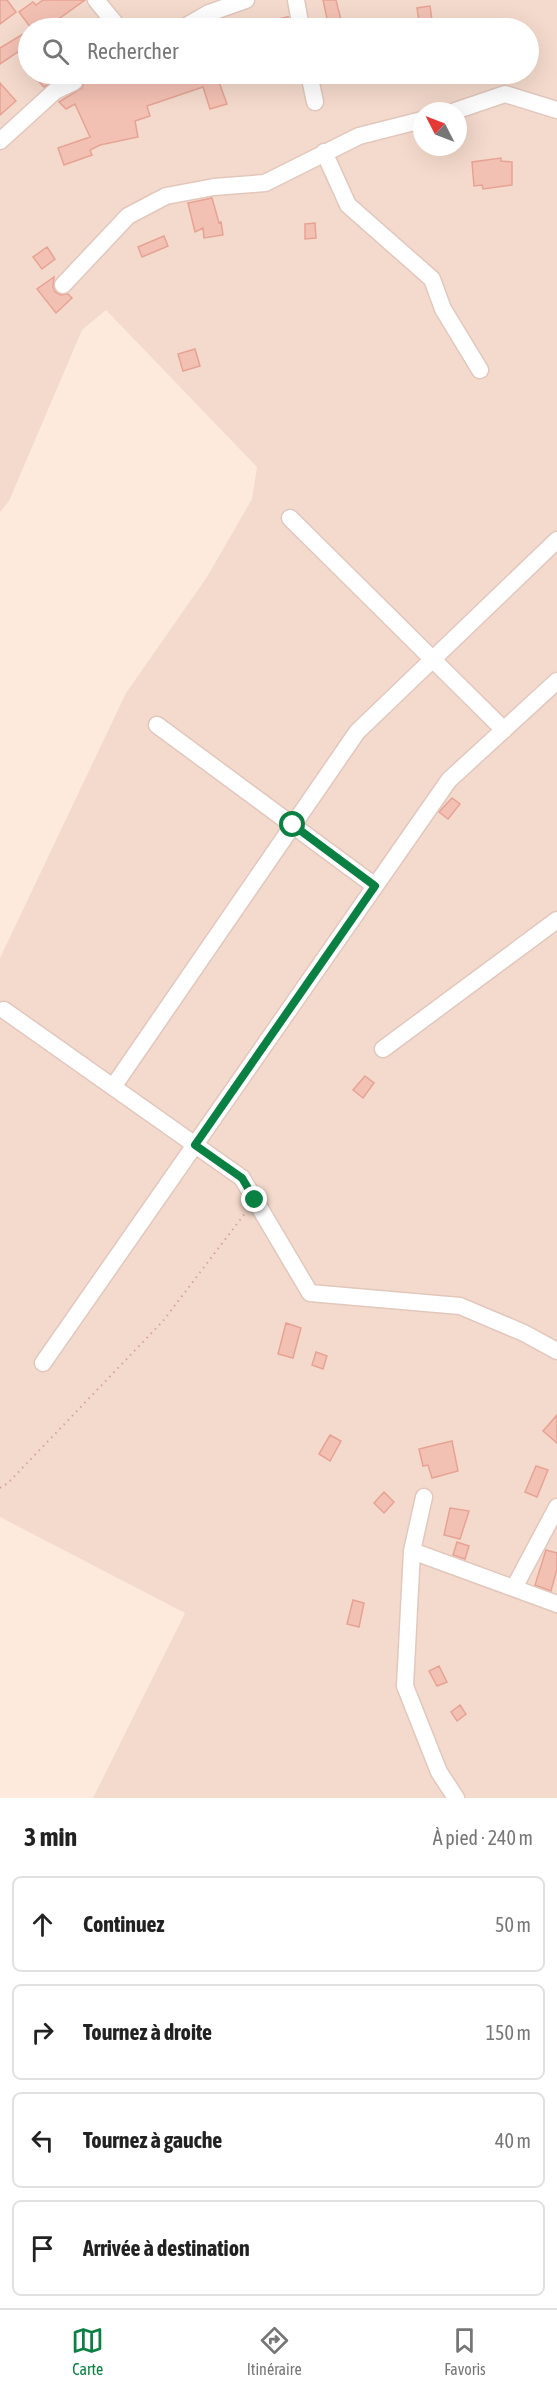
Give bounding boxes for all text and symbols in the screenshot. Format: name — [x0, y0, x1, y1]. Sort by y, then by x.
search box — [18, 18, 539, 84]
icon: search — [39, 35, 72, 68]
text: Rechercher — [87, 38, 178, 64]
north arrow — [413, 102, 467, 156]
route start — [279, 811, 305, 837]
route end — [241, 1186, 267, 1212]
text: 3 min — [24, 1822, 77, 1852]
text: À pied · 240 m — [433, 1826, 533, 1849]
icon: ahead — [26, 1908, 59, 1941]
text: Continuez — [83, 1911, 165, 1937]
text: 50 m — [495, 1913, 531, 1936]
icon: right — [26, 2016, 59, 2049]
text: Tournez à droite — [83, 2019, 212, 2045]
text: 150 m — [486, 2021, 531, 2044]
icon: left — [26, 2124, 59, 2157]
text: Tournez à gauche — [83, 2127, 222, 2153]
text: 40 m — [495, 2129, 531, 2152]
icon: arrive — [26, 2232, 59, 2265]
text: Arrivée à destination — [83, 2235, 250, 2261]
tab: Carte — [71, 2324, 104, 2378]
tab: Itinéraire — [247, 2324, 302, 2378]
tab: Favoris — [444, 2324, 486, 2378]

